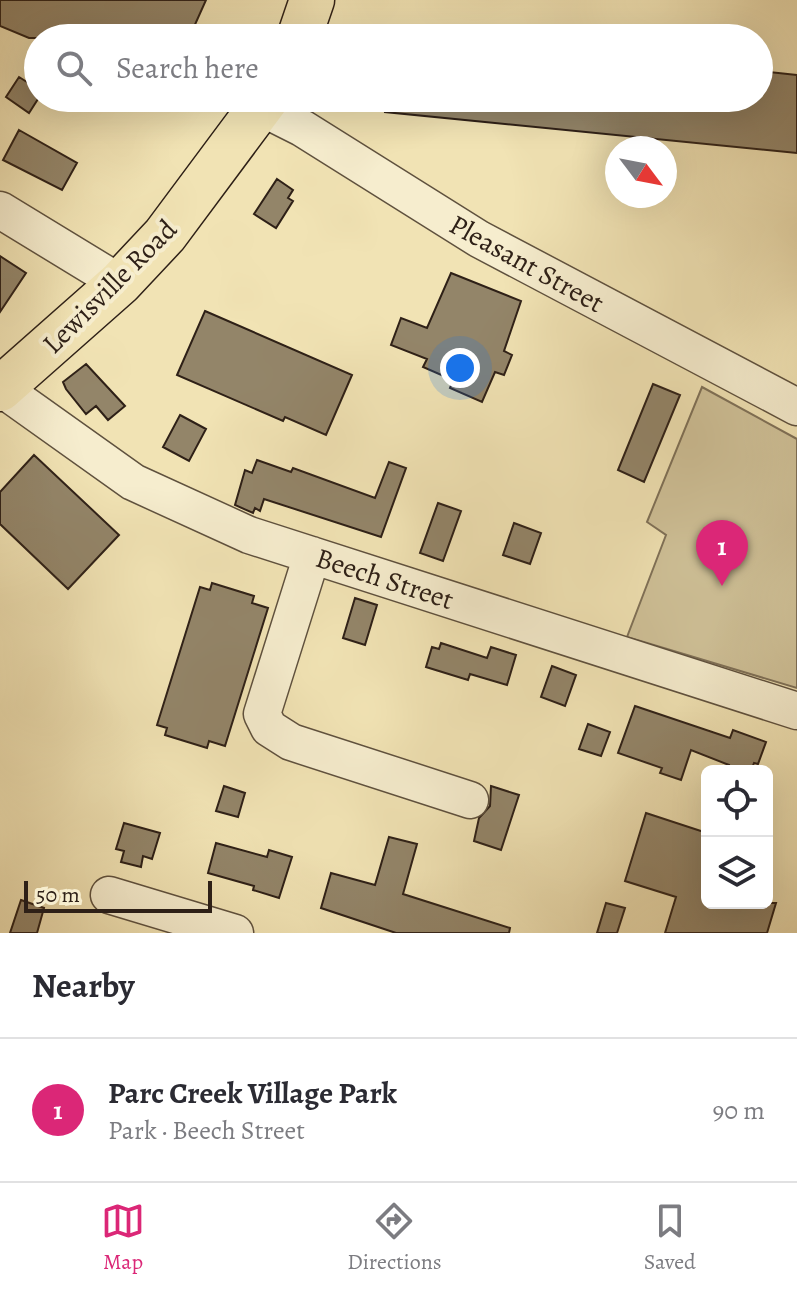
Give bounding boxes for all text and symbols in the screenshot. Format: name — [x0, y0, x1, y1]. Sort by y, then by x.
search box — [24, 24, 773, 112]
icon: search — [52, 46, 96, 90]
text: Search here — [116, 48, 259, 88]
north arrow — [605, 136, 677, 208]
street label: Pleasant Street — [442, 206, 611, 322]
street label: Lewisville Road — [34, 210, 186, 362]
your location — [440, 348, 480, 388]
pin: 1 — [696, 520, 748, 586]
street label: Beech Street — [311, 539, 458, 619]
map controls — [701, 765, 773, 909]
button: locate — [701, 765, 773, 837]
button: layers — [701, 837, 773, 909]
scale bar — [24, 877, 212, 913]
text: 50 m — [36, 880, 80, 910]
text: Nearby — [32, 962, 135, 1009]
text: Parc Creek Village Park — [108, 1073, 397, 1113]
text: 1 — [53, 1093, 63, 1128]
text: 90 m — [713, 1093, 765, 1128]
text: Park · Beech Street — [108, 1113, 305, 1148]
tab: Map — [101, 1199, 145, 1277]
tab: Directions — [347, 1199, 442, 1277]
tab: Saved — [644, 1199, 696, 1277]

